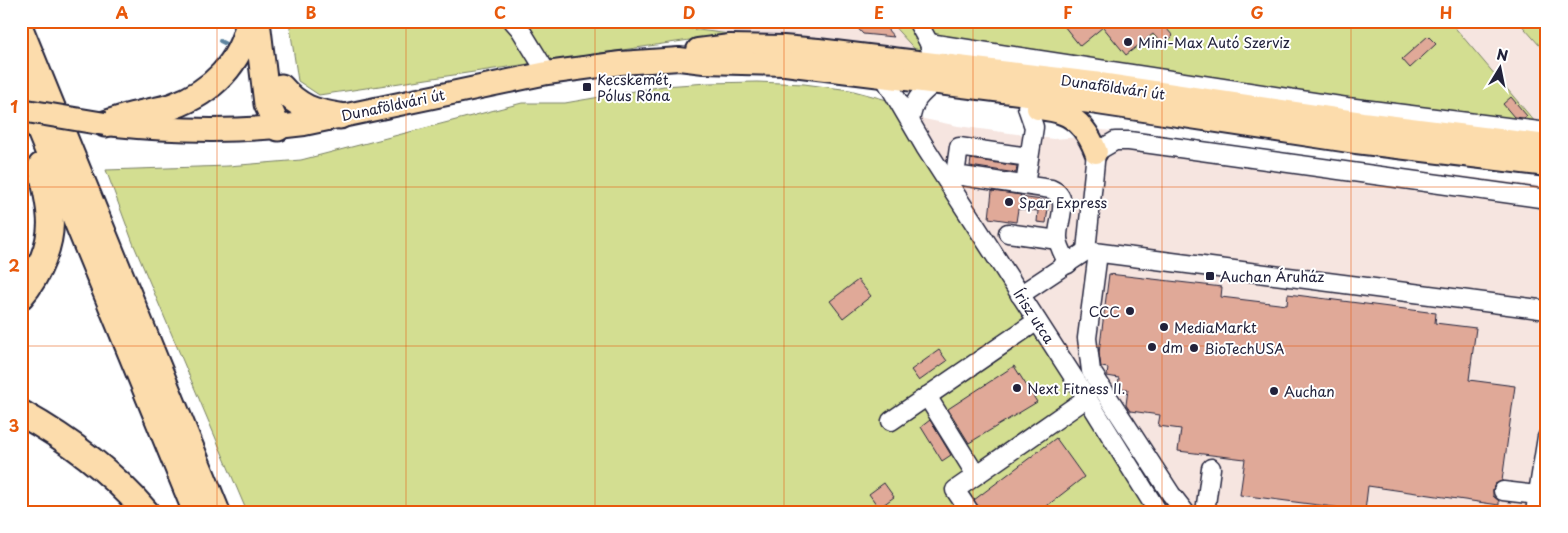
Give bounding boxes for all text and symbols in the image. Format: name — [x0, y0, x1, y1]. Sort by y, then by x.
text: A — [116, 0, 129, 24]
text: B — [306, 0, 317, 24]
text: C — [494, 0, 506, 24]
text: D — [683, 0, 695, 24]
text: E — [874, 0, 884, 24]
text: F — [1063, 0, 1073, 24]
text: G — [1250, 0, 1264, 24]
text: H — [1440, 0, 1452, 24]
place label: Mini-Max Autó Szerviz — [1138, 32, 1290, 53]
marker: Mini-Max Autó Szerviz — [1122, 36, 1134, 48]
north arrow — [1476, 42, 1526, 92]
text: N — [1495, 43, 1510, 66]
place label: Kecskemét, Pólus Róna — [597, 69, 673, 106]
street label: Dunaföldvári út — [1060, 69, 1167, 105]
marker: Kecskemét, Pólus Róna — [581, 81, 593, 93]
street label: Dunaföldvári út — [339, 84, 447, 126]
text: 1 — [10, 94, 18, 118]
place label: Spar Express — [1019, 192, 1108, 213]
marker: Spar Express — [1003, 196, 1015, 208]
text: 2 — [8, 253, 20, 277]
place label: Auchan Áruház — [1220, 266, 1325, 287]
marker: Auchan Áruház — [1204, 270, 1216, 282]
street label: Írisz utca — [1008, 284, 1060, 348]
place label: CCC — [1089, 301, 1120, 322]
marker: CCC — [1124, 305, 1136, 317]
place label: MediaMarkt — [1174, 317, 1257, 338]
marker: MediaMarkt — [1158, 321, 1170, 333]
place label: dm — [1162, 337, 1183, 358]
place label: BioTechUSA — [1204, 338, 1284, 359]
marker: dm — [1146, 341, 1158, 353]
marker: BioTechUSA — [1188, 342, 1200, 354]
place label: Next Fitness II. — [1027, 378, 1125, 399]
place label: Auchan — [1284, 381, 1335, 402]
marker: Next Fitness II. — [1011, 382, 1023, 394]
marker: Auchan — [1268, 385, 1280, 397]
text: 3 — [9, 413, 19, 437]

